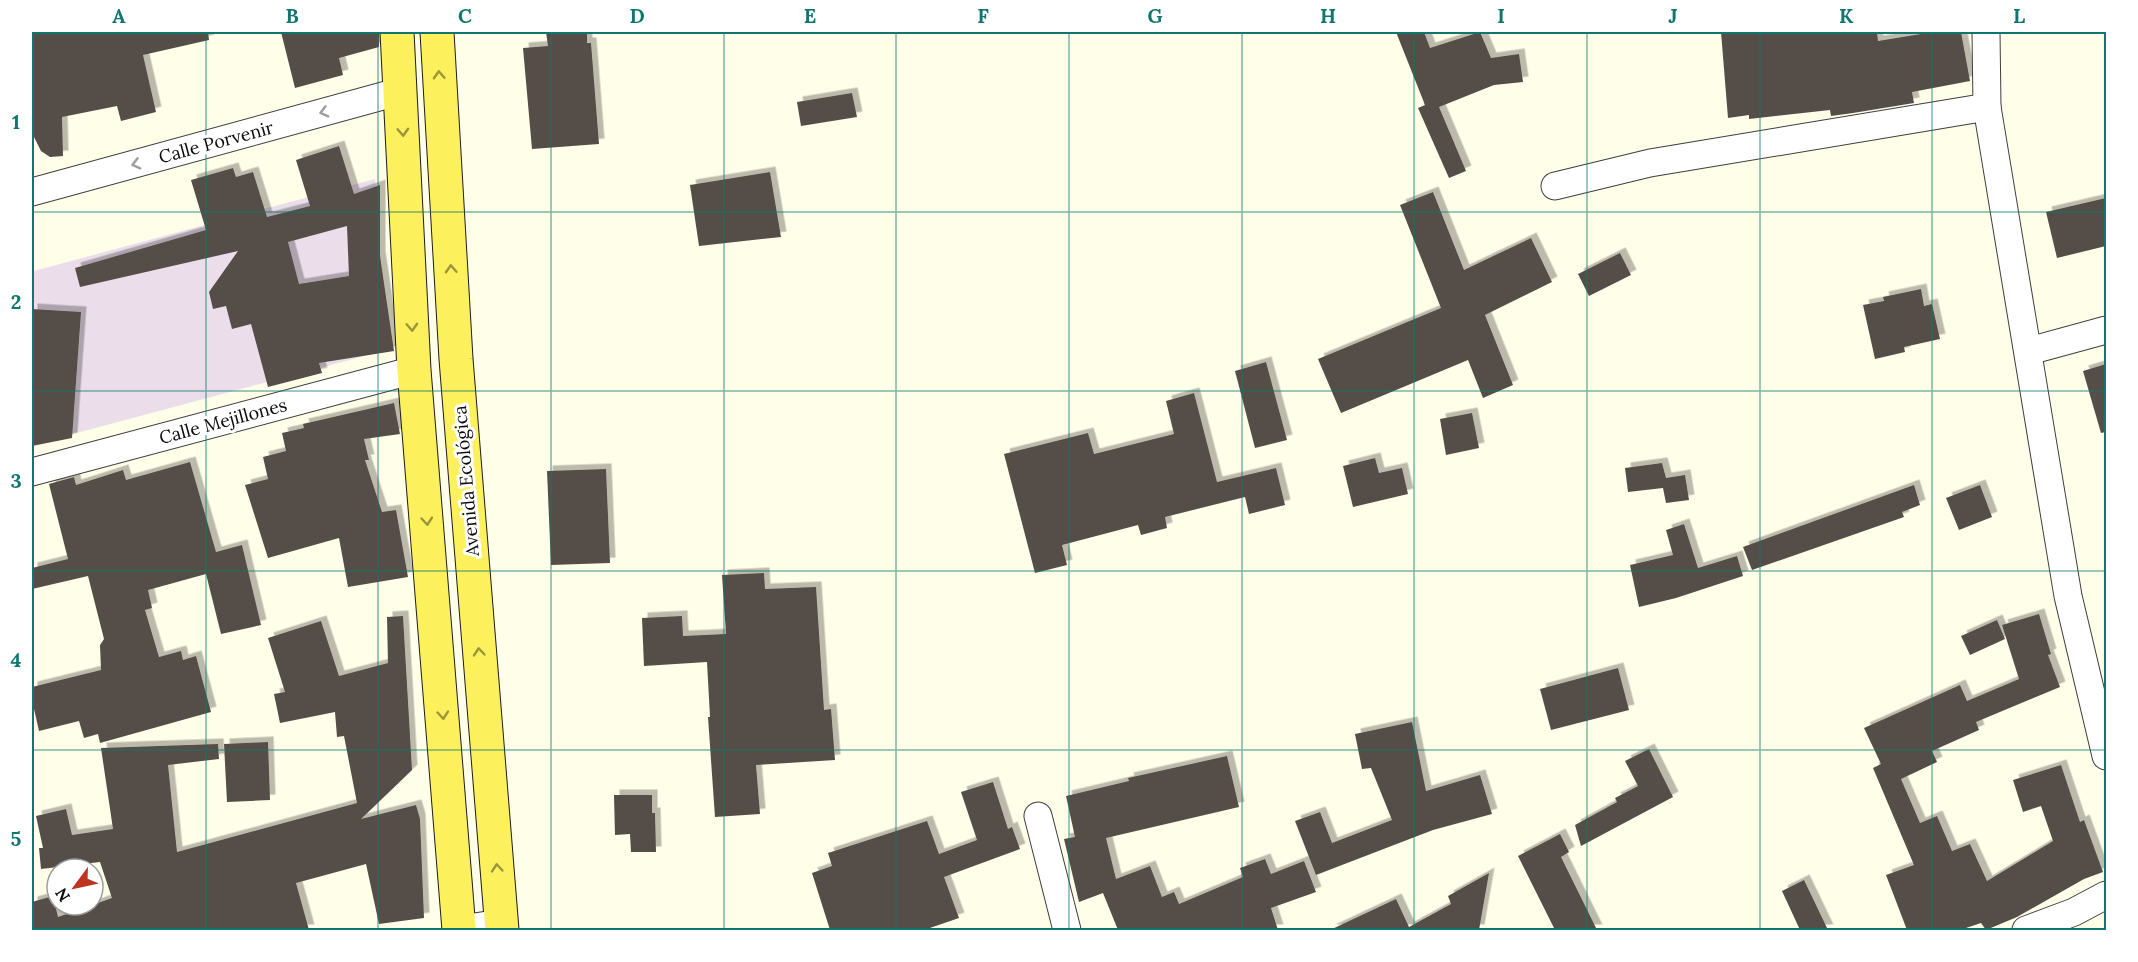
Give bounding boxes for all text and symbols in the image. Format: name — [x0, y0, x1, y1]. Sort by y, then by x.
text: A — [112, 3, 126, 28]
text: B — [285, 3, 299, 28]
text: C — [458, 3, 472, 28]
text: D — [629, 3, 645, 28]
text: E — [804, 3, 816, 28]
text: F — [977, 3, 989, 28]
text: G — [1147, 3, 1163, 28]
text: H — [1320, 3, 1336, 28]
text: I — [1497, 3, 1505, 28]
text: J — [1668, 3, 1678, 28]
text: K — [1839, 3, 1854, 28]
text: L — [2013, 3, 2025, 28]
one-way arrow — [433, 70, 446, 79]
one-way arrow — [319, 105, 330, 117]
text: 1 — [12, 109, 20, 134]
street label: Calle Porvenir — [156, 116, 276, 168]
one-way arrow — [396, 127, 409, 136]
one-way arrow — [131, 157, 142, 169]
one-way arrow — [444, 265, 457, 274]
text: 2 — [11, 289, 21, 314]
one-way arrow — [405, 322, 418, 331]
street label: Calle Mejillones — [157, 393, 289, 449]
street label: Avenida Ecológica — [448, 405, 484, 558]
text: 3 — [10, 468, 22, 493]
one-way arrow — [420, 517, 433, 526]
text: 4 — [11, 647, 22, 672]
one-way arrow — [473, 648, 486, 657]
one-way arrow — [436, 711, 449, 720]
text: 5 — [11, 826, 22, 851]
north arrow — [45, 857, 105, 917]
one-way arrow — [491, 863, 504, 872]
text: N — [51, 885, 74, 906]

